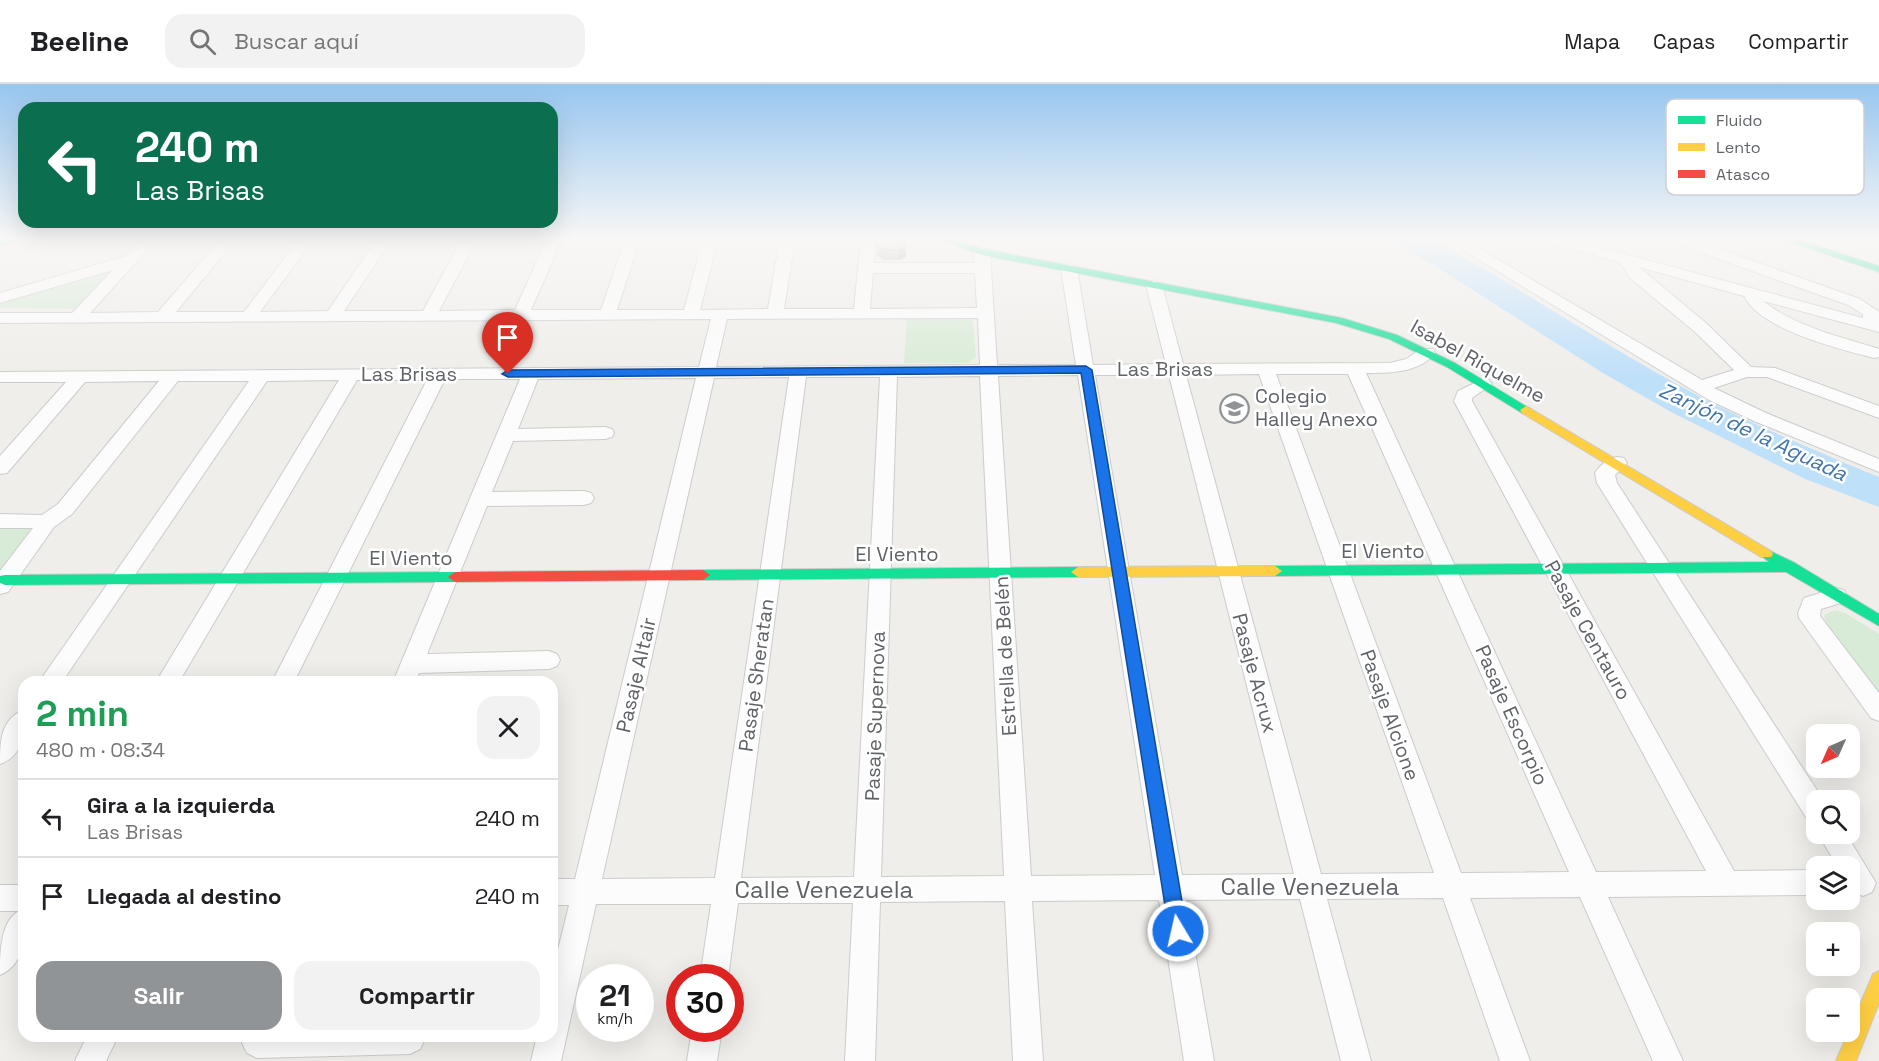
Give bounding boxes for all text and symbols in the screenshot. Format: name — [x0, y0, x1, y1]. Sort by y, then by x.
search box — [165, 14, 585, 68]
text: Beeline — [30, 23, 129, 59]
icon: search — [186, 25, 219, 58]
text: Buscar aquí — [234, 27, 359, 55]
text: Mapa — [1564, 28, 1620, 55]
text: Capas — [1653, 28, 1715, 55]
text: Compartir — [1748, 28, 1849, 55]
legend — [1666, 99, 1864, 195]
text: Fluido — [1716, 110, 1762, 131]
text: 240 m — [135, 121, 260, 174]
icon: left — [36, 126, 114, 204]
text: Lento — [1716, 137, 1761, 158]
text: Atasco — [1716, 164, 1770, 185]
text: Las Brisas — [135, 173, 265, 208]
pin — [482, 312, 533, 374]
street label: Isabel Riquelme — [1406, 313, 1550, 409]
icon: arrive — [491, 321, 524, 354]
street label: Las Brisas — [1117, 356, 1213, 382]
street label: Las Brisas — [361, 361, 457, 387]
water label: Zanjón de la Aguada — [1655, 376, 1852, 487]
place label: Colegio Halley Anexo — [1255, 383, 1378, 432]
school or university icon: Colegio Halley Anexo — [1218, 392, 1250, 424]
street label: El Viento — [1341, 538, 1425, 564]
street label: El Viento — [855, 541, 939, 567]
street label: El Viento — [369, 545, 453, 571]
street label: Pasaje Centauro — [1539, 556, 1637, 704]
street label: Estrella de Belén — [988, 575, 1022, 737]
street label: Pasaje Sheratan — [732, 597, 780, 753]
street label: Pasaje Acrux — [1227, 610, 1283, 736]
street label: Pasaje Altair — [610, 615, 662, 735]
street label: Pasaje Supernova — [859, 631, 891, 801]
street label: Pasaje Escorpio — [1469, 641, 1555, 789]
street label: Pasaje Alcione — [1354, 646, 1426, 784]
text: 2 min — [36, 691, 129, 737]
button: close — [477, 696, 540, 759]
north arrow — [1806, 724, 1860, 778]
map controls — [1806, 724, 1860, 1042]
text: 480 m · 08:34 — [36, 737, 165, 763]
button: search — [1806, 790, 1860, 844]
text: Gira a la izquierda — [87, 791, 275, 819]
icon: left — [36, 802, 69, 835]
text: 240 m — [475, 804, 540, 832]
text: Las Brisas — [87, 819, 183, 845]
button: layers — [1806, 856, 1860, 910]
street label: Calle Venezuela — [1221, 871, 1400, 902]
street label: Calle Venezuela — [735, 874, 914, 905]
icon: arrive — [36, 880, 69, 913]
text: Llegada al destino — [87, 882, 281, 910]
text: 240 m — [475, 882, 540, 910]
position arrow — [1146, 899, 1210, 963]
button: + — [1806, 922, 1860, 976]
button: Salir — [36, 961, 282, 1030]
button: Compartir — [294, 961, 540, 1030]
speed limit sign: 30 — [666, 964, 744, 1042]
text: 21 — [599, 976, 631, 1015]
button: − — [1806, 988, 1860, 1042]
text: km/h — [597, 1009, 633, 1028]

